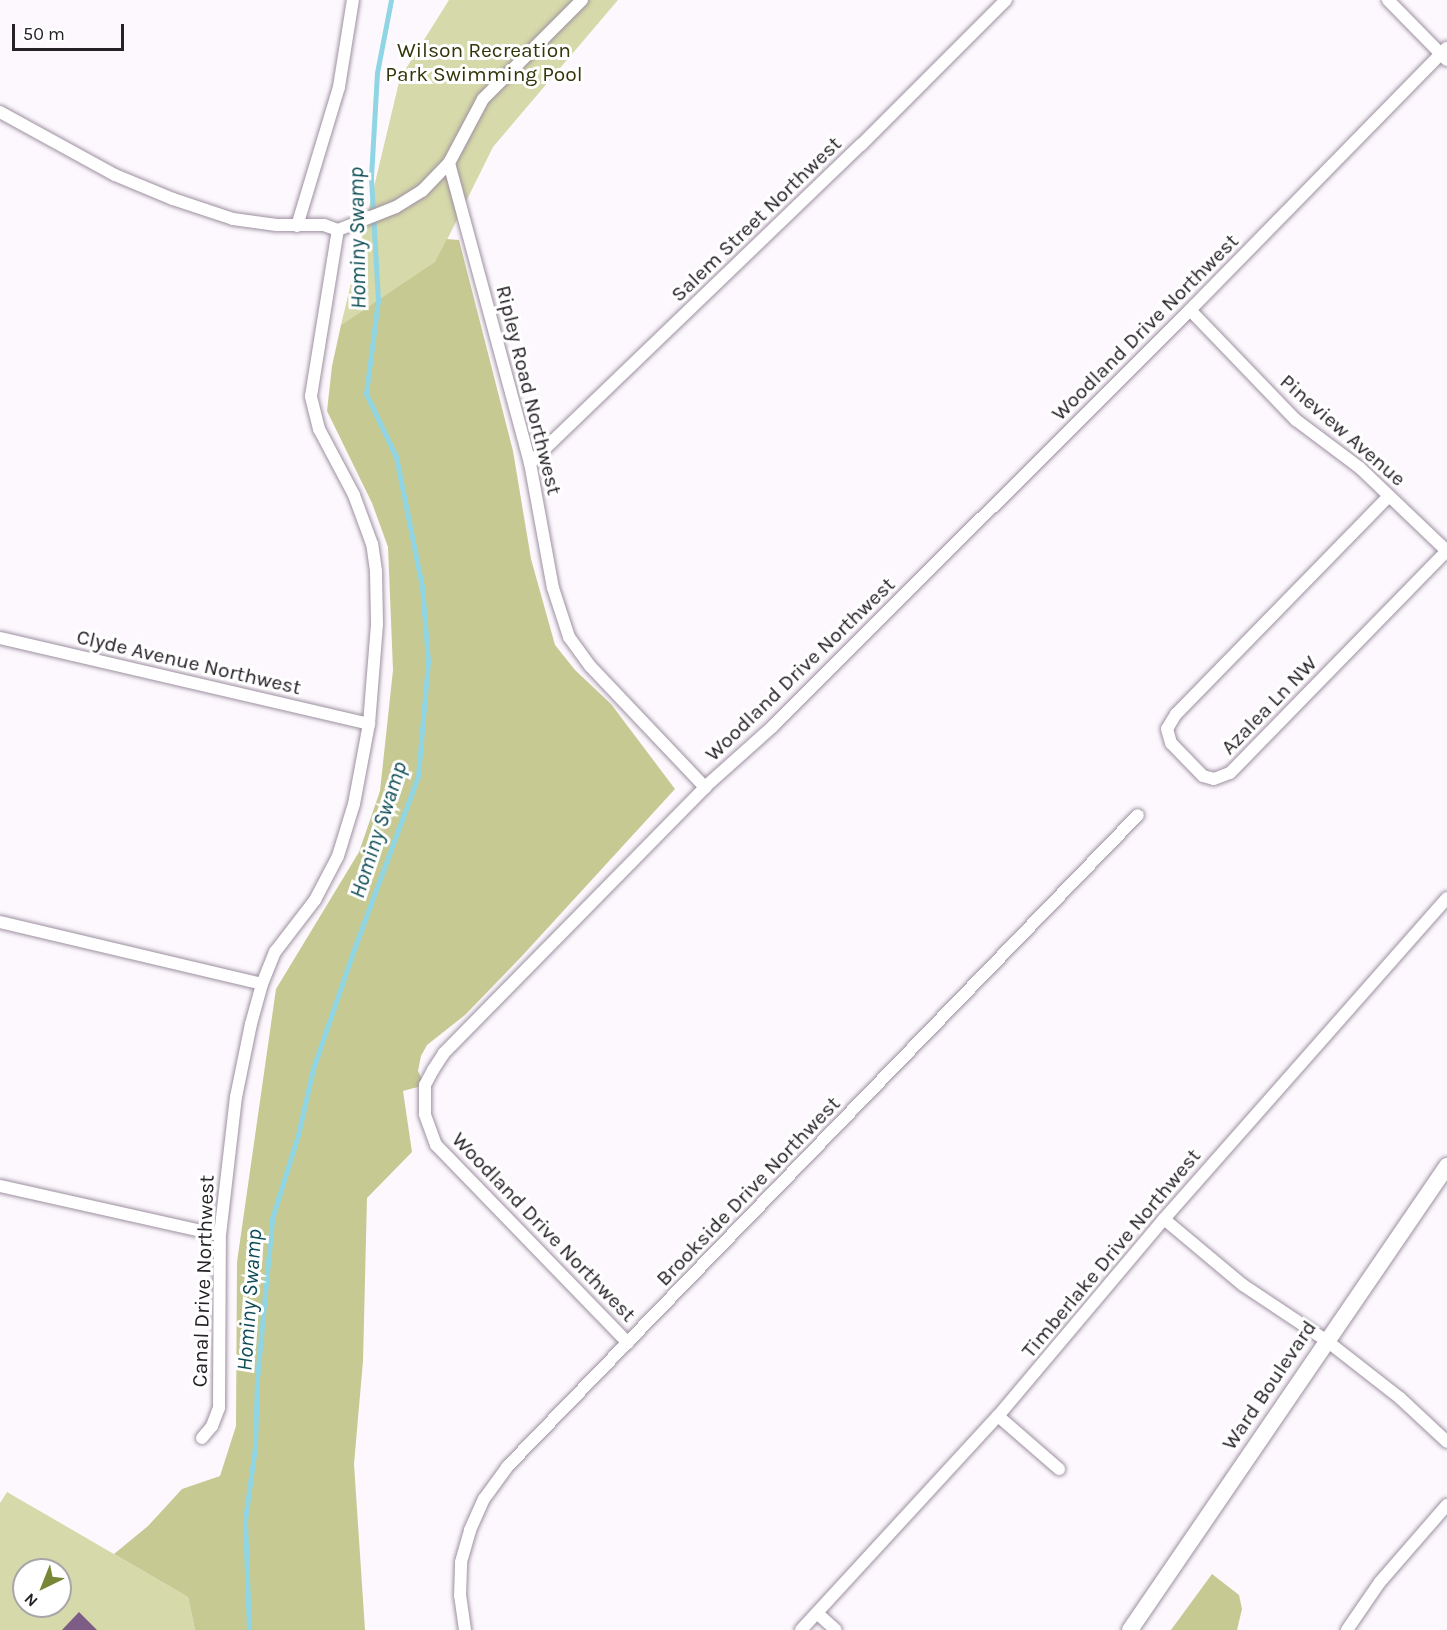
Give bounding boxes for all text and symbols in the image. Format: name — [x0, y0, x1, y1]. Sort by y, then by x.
scale bar — [15, 12, 128, 50]
text: 50 m — [23, 23, 65, 45]
park label: Wilson Recreation Park Swimming Pool — [385, 37, 583, 87]
street label: Salem Street Northwest — [666, 131, 846, 307]
water label: Hominy Swamp — [344, 167, 372, 309]
street label: Woodland Drive Northwest — [1046, 228, 1244, 426]
street label: Ripley Road Northwest — [491, 283, 567, 497]
street label: Pineview Avenue — [1275, 369, 1411, 491]
street label: Woodland Drive Northwest — [700, 572, 900, 766]
street label: Clyde Avenue Northwest — [74, 624, 304, 700]
street label: Azalea Ln NW — [1216, 650, 1322, 760]
water label: Hominy Swamp — [344, 758, 414, 902]
street label: Brookside Drive Northwest — [651, 1091, 845, 1291]
street label: Woodland Drive Northwest — [447, 1127, 641, 1327]
street label: Timberlake Drive Northwest — [1016, 1143, 1206, 1363]
street label: Canal Drive Northwest — [187, 1174, 219, 1388]
water label: Hominy Swamp — [232, 1228, 268, 1372]
street label: Ward Boulevard — [1216, 1315, 1322, 1455]
north arrow — [12, 1558, 72, 1618]
text: N — [20, 1589, 41, 1611]

